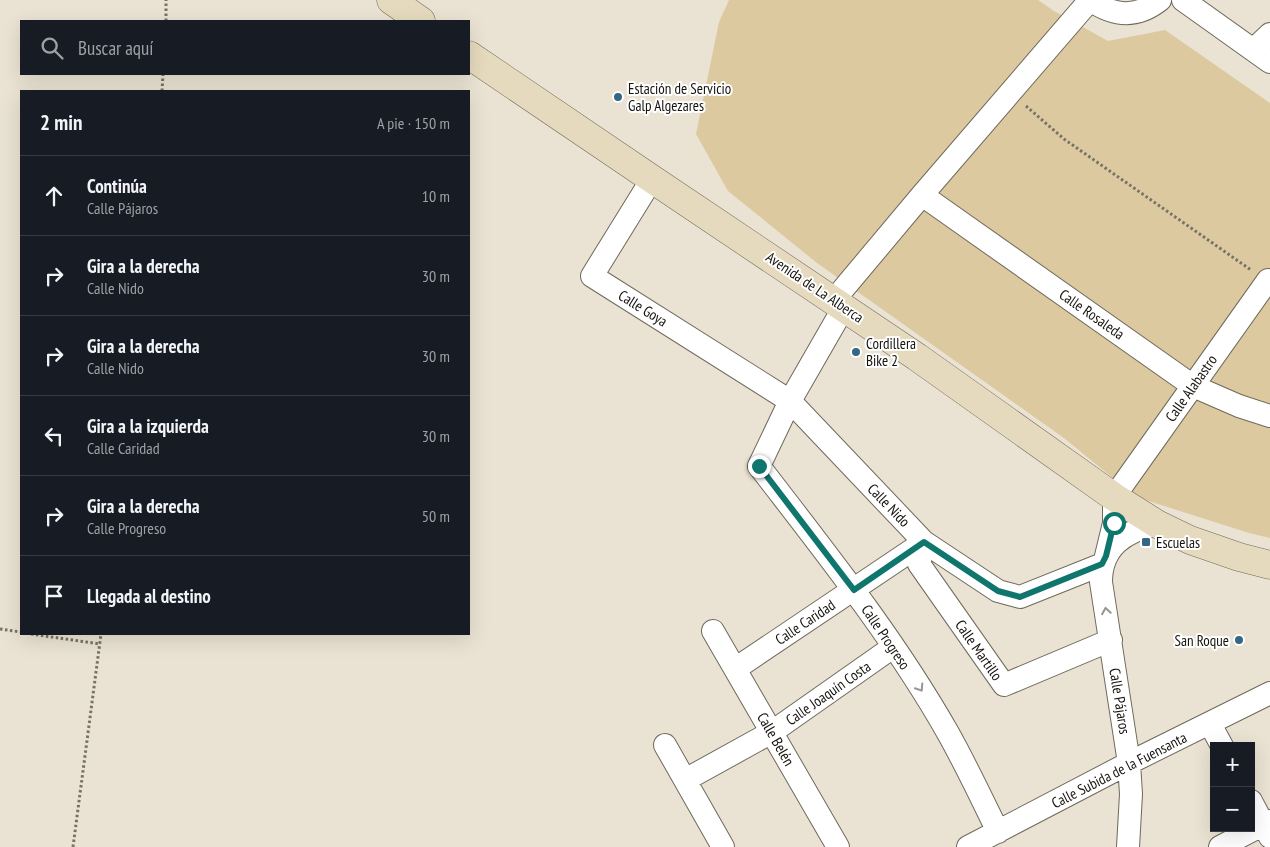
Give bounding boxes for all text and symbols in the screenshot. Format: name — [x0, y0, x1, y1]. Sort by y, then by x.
search box — [20, 20, 470, 75]
icon: search — [38, 34, 66, 62]
text: Buscar aquí — [78, 36, 153, 60]
place label: Estación de Servicio Galp Algezares — [628, 79, 731, 115]
marker: Estación de Servicio Galp Algezares — [612, 91, 624, 103]
text: 2 min — [40, 109, 82, 136]
text: A pie · 150 m — [377, 113, 450, 133]
text: Continúa — [87, 174, 147, 198]
icon: ahead — [40, 182, 68, 210]
text: 10 m — [422, 186, 450, 206]
text: Calle Pájaros — [87, 198, 158, 218]
street label: Avenida de La Alberca — [763, 247, 867, 327]
text: Gira a la derecha — [87, 254, 200, 278]
icon: right — [40, 262, 68, 290]
text: 30 m — [422, 266, 450, 286]
text: Calle Nido — [87, 278, 144, 298]
street label: Calle Rosaleda — [1056, 285, 1128, 343]
street label: Calle Goya — [615, 286, 671, 330]
text: Gira a la derecha — [87, 334, 200, 358]
place label: Cordillera Bike 2 — [866, 334, 916, 370]
icon: right — [40, 342, 68, 370]
text: 30 m — [422, 346, 450, 366]
marker: Cordillera Bike 2 — [850, 346, 862, 358]
street label: Calle Alabastro — [1161, 351, 1221, 425]
text: Calle Nido — [87, 358, 144, 378]
text: Gira a la izquierda — [87, 414, 209, 438]
icon: left — [40, 422, 68, 450]
text: 30 m — [422, 426, 450, 446]
text: Calle Caridad — [87, 438, 160, 458]
route end — [748, 455, 771, 478]
street label: Calle Nido — [864, 479, 914, 531]
text: Gira a la derecha — [87, 494, 200, 518]
icon: right — [40, 502, 68, 530]
text: 50 m — [422, 506, 450, 526]
route start — [1103, 512, 1126, 535]
text: Calle Progreso — [87, 518, 166, 538]
place label: Escuelas — [1156, 533, 1200, 552]
marker: Escuelas — [1140, 536, 1152, 548]
icon: arrive — [40, 582, 68, 610]
text: Llegada al destino — [87, 584, 211, 608]
street label: Calle Caridad — [771, 595, 839, 649]
street label: Calle Progreso — [857, 601, 915, 673]
one-way arrow — [1101, 607, 1111, 615]
street label: Calle Martillo — [951, 616, 1007, 684]
place label: San Roque — [1175, 631, 1229, 650]
marker: San Roque — [1233, 634, 1245, 646]
street label: Calle Joaquín Costa — [782, 657, 874, 729]
street label: Calle Pájaros — [1105, 667, 1135, 735]
one-way arrow — [914, 682, 923, 691]
street label: Calle Belén — [753, 709, 799, 769]
street label: Calle Subida de la Fuensanta — [1048, 728, 1190, 812]
map controls — [1210, 742, 1255, 832]
button: + — [1210, 742, 1255, 787]
button: − — [1210, 787, 1255, 832]

